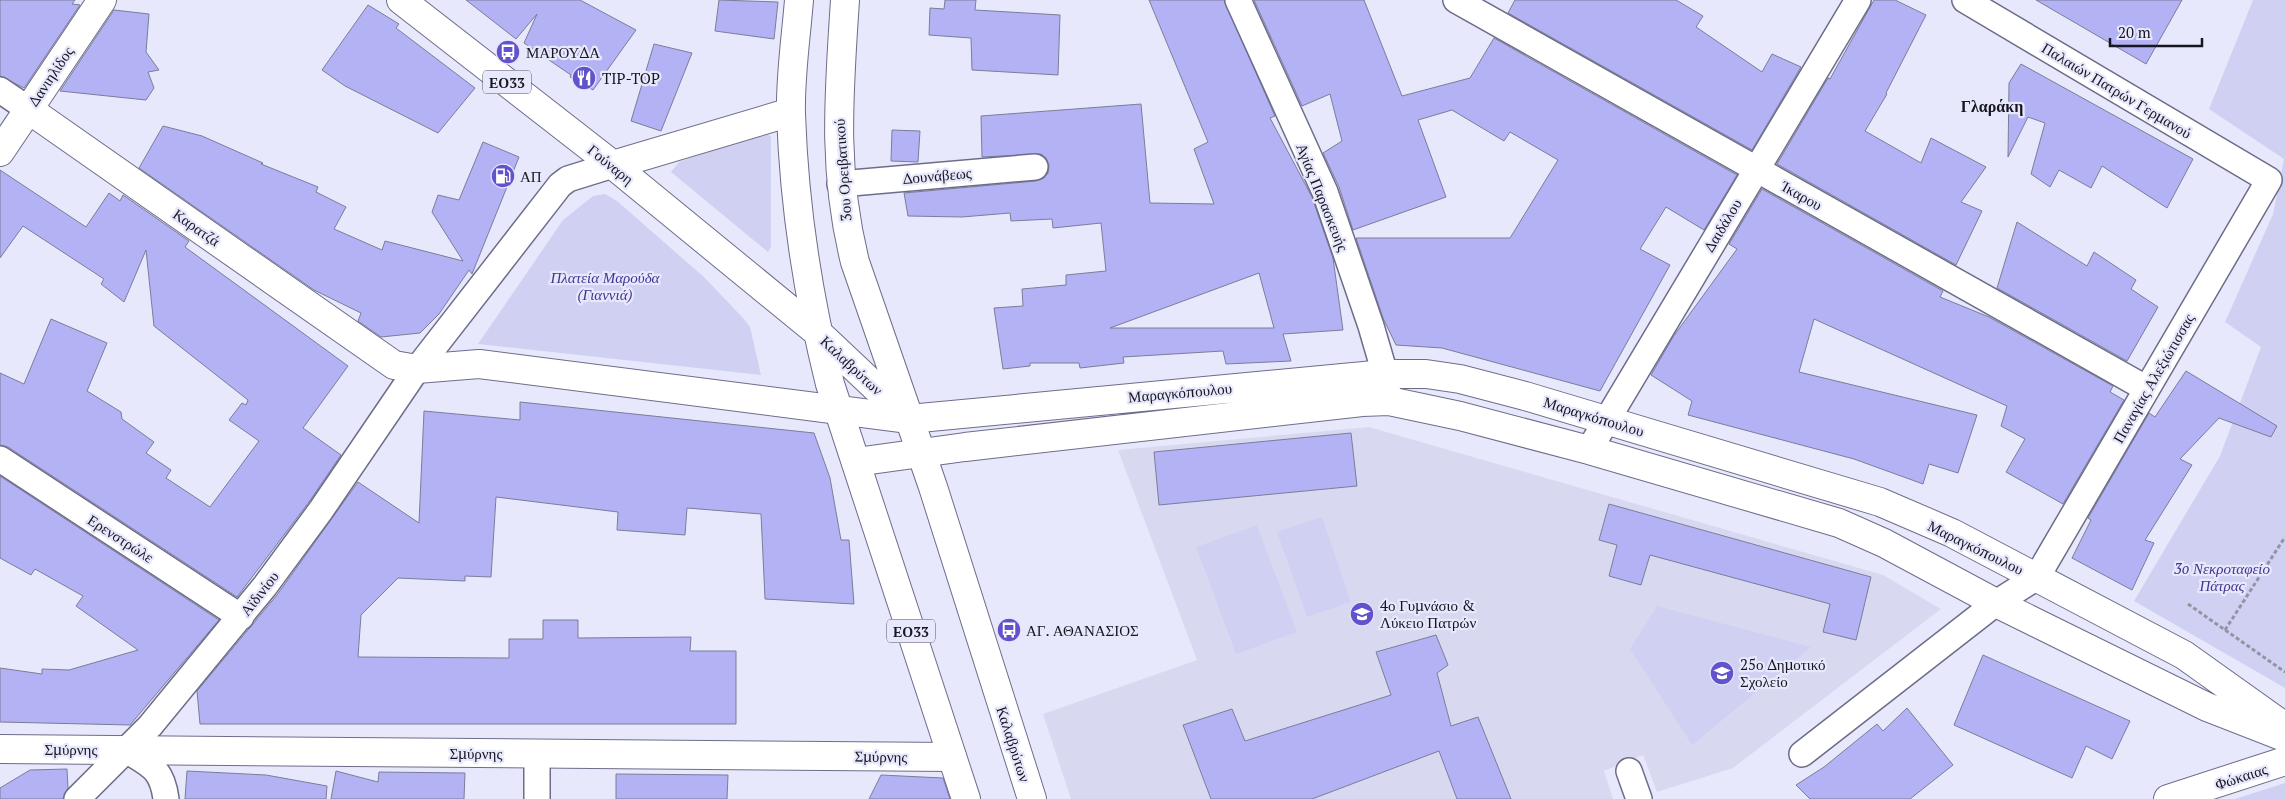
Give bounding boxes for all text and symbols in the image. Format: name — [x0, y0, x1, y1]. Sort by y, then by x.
scale bar — [2110, 15, 2202, 47]
text: 20 m — [2118, 22, 2151, 42]
street label: Παλαιών Πατρών Γερμανού — [2038, 37, 2196, 143]
bus stop icon: ΜΑΡΟΥΔΑ — [495, 39, 521, 65]
street label: Δανιηλίδος — [23, 42, 77, 110]
place label: ΜΑΡΟΥΔΑ — [526, 42, 600, 62]
restaurant icon: TIP-TOP — [571, 65, 597, 91]
place label: TIP-TOP — [602, 68, 660, 88]
road number: ΕΟ33 — [483, 70, 531, 94]
district label: Γλαράκη — [1961, 95, 2023, 117]
street label: 3ου Ορειβατικού — [828, 118, 856, 222]
street label: Γούναρη — [584, 139, 638, 189]
street label: Αγίας Παρασκευής — [1292, 140, 1354, 254]
street label: Δουνάβεως — [902, 162, 972, 188]
fuel station icon: ΑΠ — [490, 163, 516, 189]
place label: ΑΠ — [520, 166, 542, 186]
street label: Ίκαρου — [1777, 175, 1826, 214]
street label: Δαιδάλου — [1698, 195, 1746, 255]
street label: Καρατζά — [170, 204, 225, 250]
park label: Πλατεία Μαρούδα (Γιαννιά) — [550, 267, 661, 304]
street label: Παναγίας Αλεξιώτισσας — [2108, 310, 2198, 446]
street label: Καλαβρύτων — [816, 331, 888, 399]
street label: Μαραγκόπουλου — [1127, 377, 1233, 407]
street label: Μαραγκόπουλου — [1541, 391, 1647, 441]
street label: Ερενστρώλε — [84, 509, 158, 567]
street label: Μαραγκόπουλου — [1925, 515, 2027, 579]
park label: 3o Νεκροταφείο Πάτρας — [2174, 558, 2271, 595]
street label: Αϊδινίου — [235, 566, 283, 620]
place label: 4ο Γυμνάσιο & Λύκειο Πατρών — [1380, 595, 1476, 632]
school or university icon: 4ο Γυμνάσιο & Λύκειο Πατρών — [1349, 601, 1375, 627]
bus stop icon: ΑΓ. ΑΘΑΝΑΣΙΟΣ — [996, 617, 1022, 643]
road number: ΕΟ33 — [887, 620, 935, 642]
place label: ΑΓ. ΑΘΑΝΑΣΙΟΣ — [1026, 620, 1139, 640]
place label: 25ο Δημοτικό Σχολείο — [1740, 654, 1826, 691]
school or university icon: 25ο Δημοτικό Σχολείο — [1709, 660, 1735, 686]
street label: Καλαβρύτων — [992, 704, 1036, 785]
street label: Σμύρνης — [45, 739, 97, 759]
street label: Σμύρνης — [450, 743, 502, 763]
street label: Σμύρνης — [854, 746, 908, 766]
street label: Φώκαιας — [2212, 758, 2270, 794]

